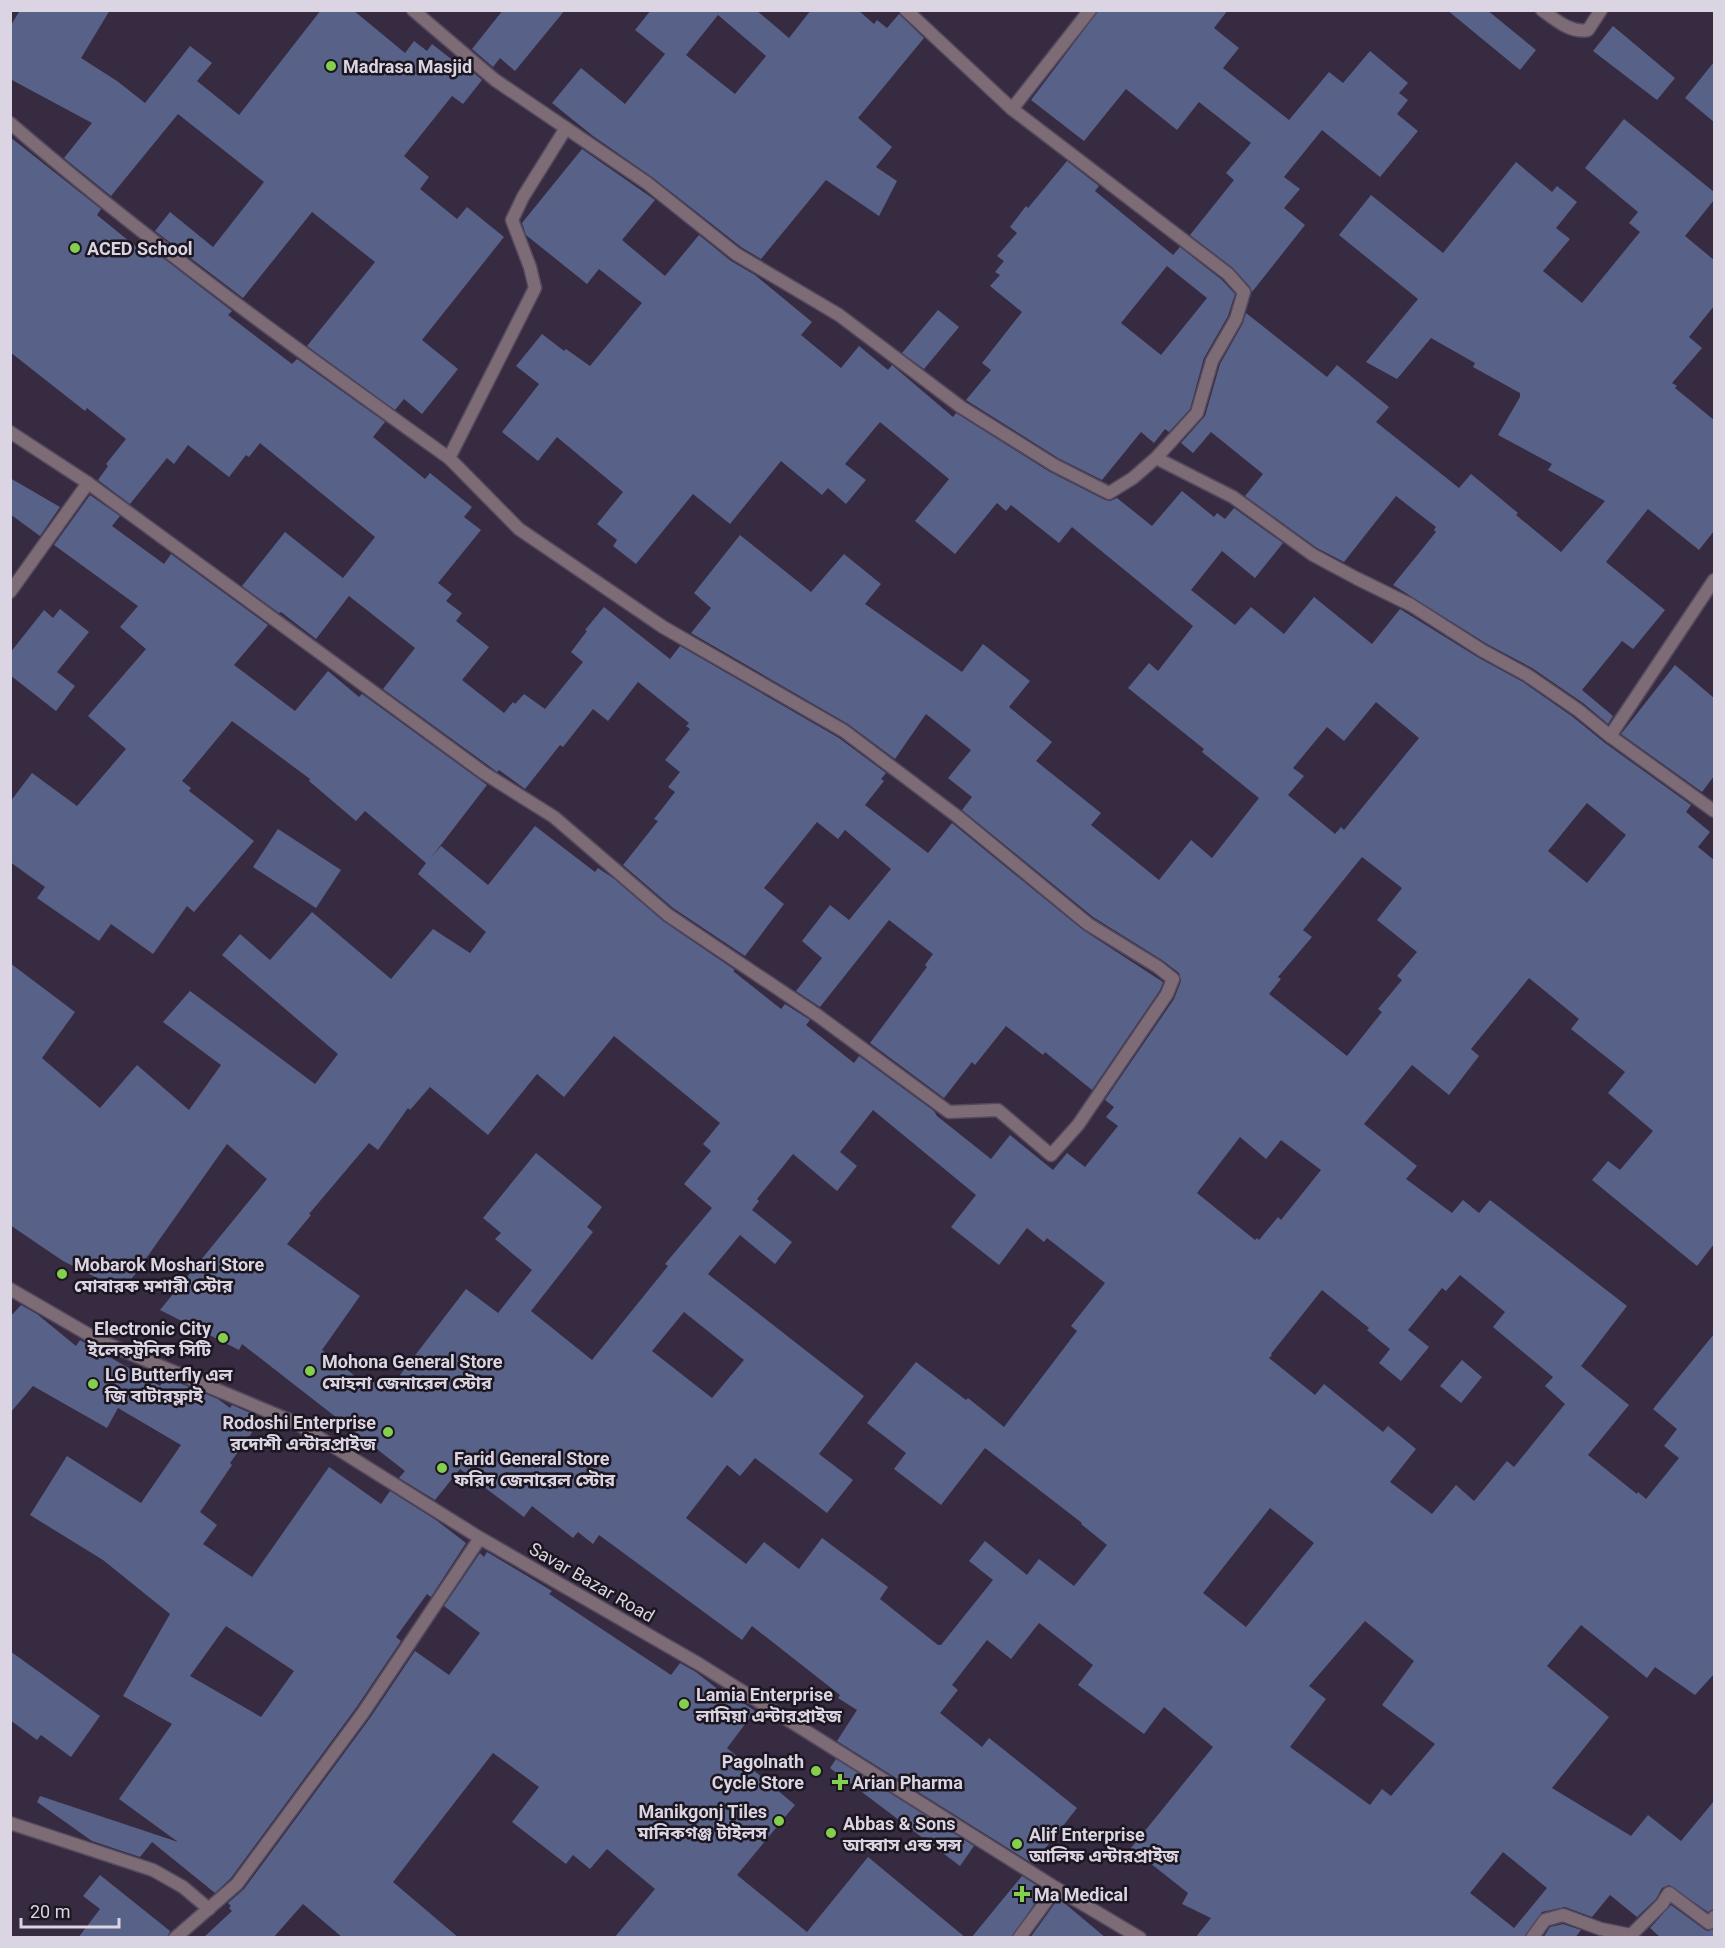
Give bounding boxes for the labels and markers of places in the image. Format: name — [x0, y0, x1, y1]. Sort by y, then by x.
place label: Madrasa Masjid — [343, 56, 472, 77]
marker: Madrasa Masjid — [324, 59, 338, 73]
place label: ACED School — [87, 238, 193, 259]
marker: ACED School — [68, 241, 82, 255]
place label: Mobarok Moshari Store মোবারক মশারী স্টোর — [74, 1254, 264, 1296]
marker: Mobarok Moshari Store মোবারক মশারী স্টোর — [55, 1267, 69, 1281]
place label: Electronic City ইলেকট্রনিক সিটি — [87, 1318, 212, 1360]
marker: Electronic City ইলেকট্রনিক সিটি — [216, 1331, 230, 1345]
place label: Mohona General Store মোহনা জেনারেল স্টোর — [322, 1351, 503, 1393]
place label: LG Butterfly এল জি বাটারফ্লাই — [104, 1364, 233, 1406]
marker: Mohona General Store মোহনা জেনারেল স্টোর — [303, 1364, 317, 1378]
marker: LG Butterfly এল জি বাটারফ্লাই — [86, 1377, 100, 1391]
place label: Rodoshi Enterprise রদোশী এন্টারপ্রাইজ — [222, 1412, 377, 1454]
marker: Rodoshi Enterprise রদোশী এন্টারপ্রাইজ — [381, 1425, 395, 1439]
place label: Farid General Store ফরিদ জেনারেল স্টোর — [453, 1448, 616, 1490]
marker: Farid General Store ফরিদ জেনারেল স্টোর — [435, 1461, 449, 1475]
place label: Lamia Enterprise লামিয়া এন্টারপ্রাইজ — [695, 1684, 843, 1726]
marker: Lamia Enterprise লামিয়া এন্টারপ্রাইজ — [677, 1697, 691, 1711]
place label: Pagolnath Cycle Store — [712, 1751, 804, 1793]
marker: Pagolnath Cycle Store — [809, 1764, 823, 1778]
place label: Arian Pharma — [852, 1772, 963, 1793]
marker: Arian Pharma — [833, 1775, 847, 1789]
place label: Manikgonj Tiles মানিকগঞ্জ টাইলস — [636, 1801, 767, 1843]
place label: Abbas & Sons আব্বাস এন্ড সন্স — [842, 1813, 962, 1855]
marker: Manikgonj Tiles মানিকগঞ্জ টাইলস — [772, 1814, 786, 1828]
place label: Alif Enterprise আলিফ এন্টারপ্রাইজ — [1028, 1824, 1180, 1866]
marker: Abbas & Sons আব্বাস এন্ড সন্স — [824, 1826, 838, 1840]
marker: Alif Enterprise আলিফ এন্টারপ্রাইজ — [1010, 1837, 1024, 1851]
place label: Ma Medical — [1034, 1884, 1128, 1905]
marker: Ma Medical — [1015, 1887, 1029, 1901]

